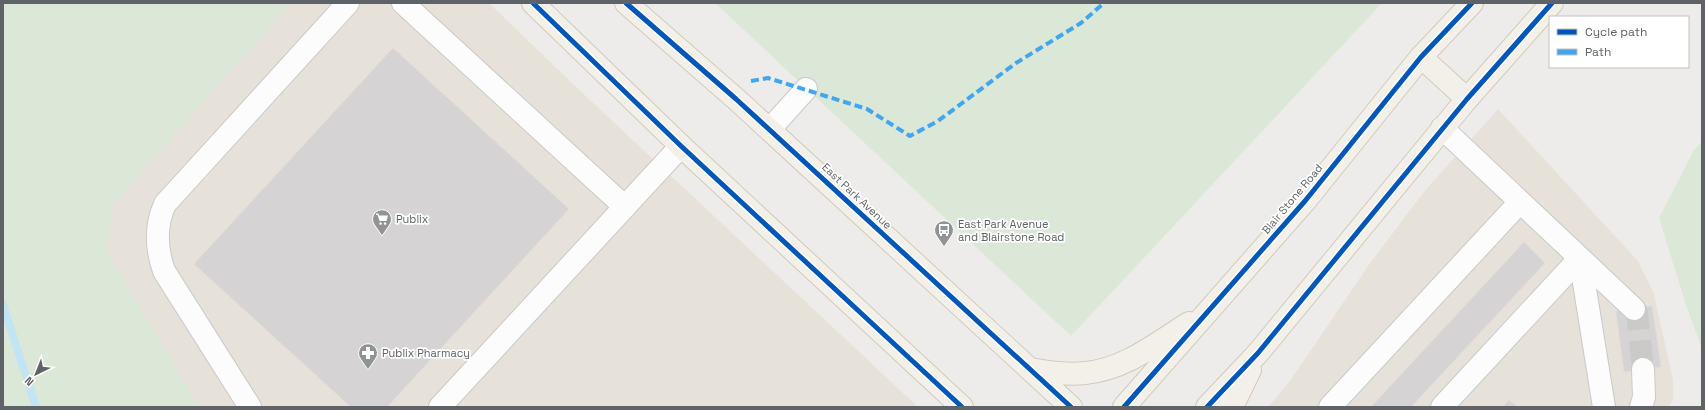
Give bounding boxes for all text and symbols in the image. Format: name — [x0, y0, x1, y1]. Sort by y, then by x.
legend — [1549, 16, 1689, 68]
text: Cycle path — [1585, 24, 1647, 40]
text: Path — [1585, 44, 1611, 60]
street label: East Park Avenue — [819, 160, 895, 232]
street label: Blair Stone Road — [1259, 161, 1325, 237]
supermarket icon: Publix — [371, 208, 393, 236]
place label: Publix — [396, 212, 429, 226]
place label: East Park Avenue and Blairstone Road — [958, 217, 1064, 244]
bus stop icon: East Park Avenue and Blairstone Road — [933, 219, 955, 247]
pharmacy icon: Publix Pharmacy — [357, 342, 379, 370]
place label: Publix Pharmacy — [382, 346, 470, 360]
north arrow — [16, 354, 56, 394]
text: N — [22, 374, 37, 389]

